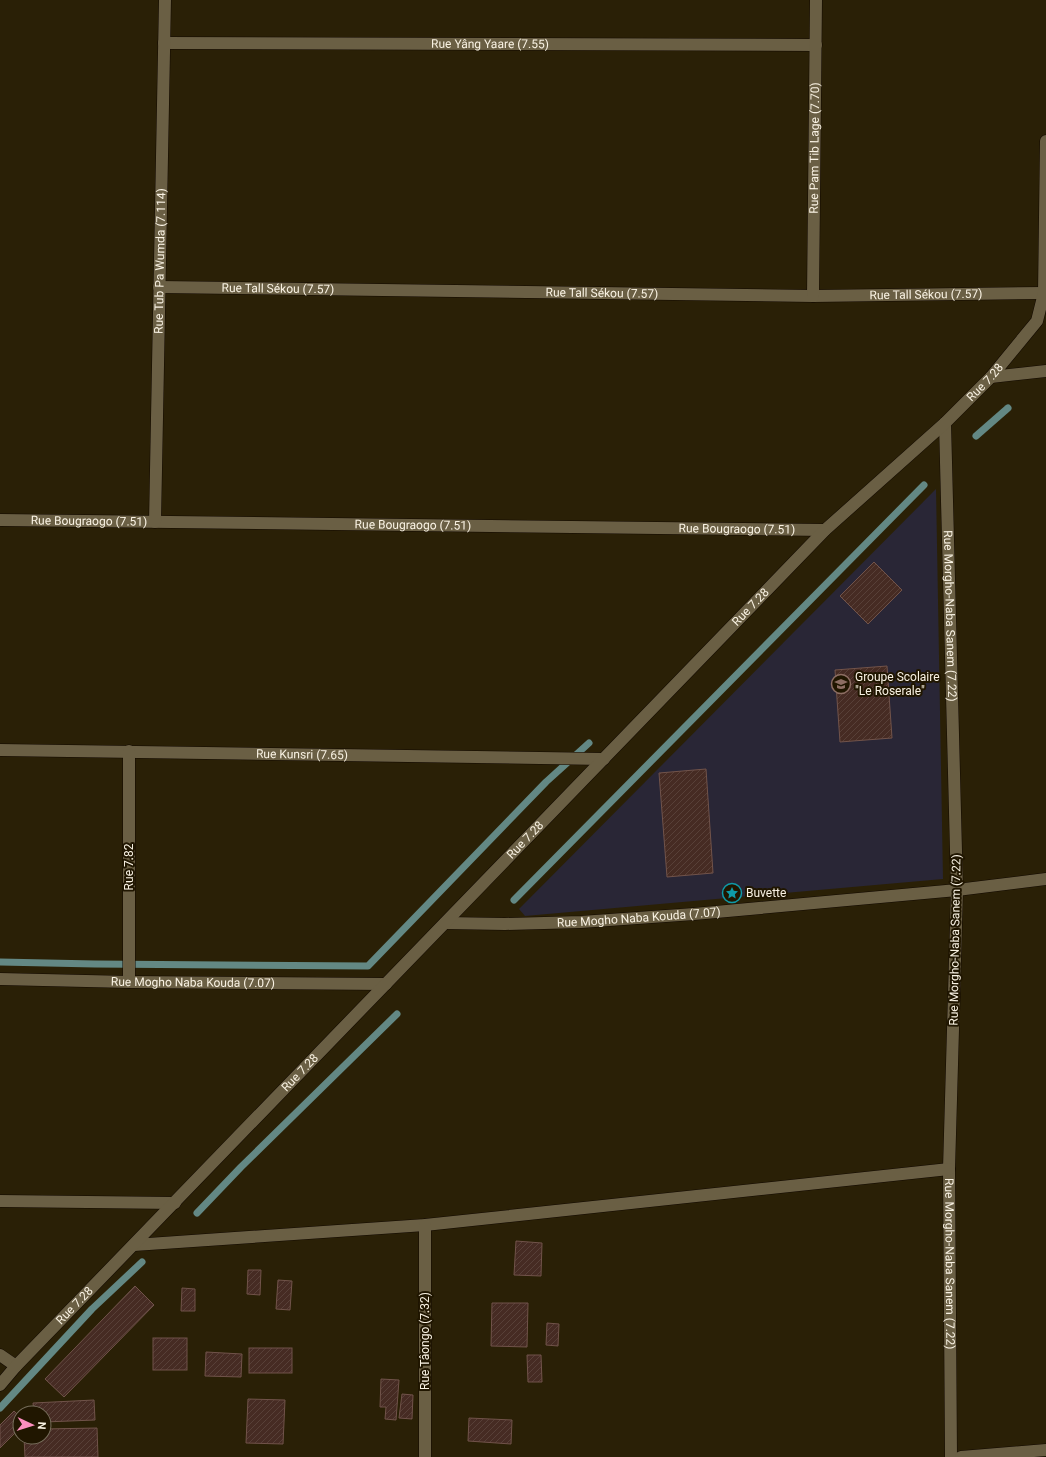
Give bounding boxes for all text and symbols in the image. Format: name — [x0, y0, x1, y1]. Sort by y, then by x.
street label: Rue Yâng Yaare (7.55) — [431, 37, 549, 51]
street label: Rue Pam Tib Lage (7.70) — [807, 82, 822, 214]
street label: Rue Tub Pa Wumda (7.114) — [152, 188, 168, 334]
street label: Rue Tall Sékou (7.57) — [222, 281, 334, 296]
street label: Rue Tall Sékou (7.57) — [545, 285, 658, 301]
street label: Rue Tall Sékou (7.57) — [869, 287, 982, 302]
street label: Rue 7.28 — [964, 360, 1006, 404]
street label: Rue Bougraogo (7.51) — [31, 513, 147, 529]
street label: Rue Bougraogo (7.51) — [355, 517, 471, 533]
street label: Rue Bougraogo (7.51) — [679, 521, 795, 537]
street label: Rue Morgho-Naba Sanem (7.22) — [941, 530, 959, 702]
street label: Rue 7.28 — [729, 585, 772, 629]
place label: Groupe Scolaire "Le Roserale" — [855, 670, 940, 698]
school or university icon: Groupe Scolaire "Le Roserale" — [830, 673, 852, 695]
street label: Rue Kunsri (7.65) — [256, 747, 348, 762]
street label: Rue 7.28 — [504, 818, 547, 862]
street label: Rue 7.82 — [122, 843, 136, 890]
street label: Rue Morgho-Naba Sanem (7.22) — [947, 854, 963, 1026]
place icon: Buvette — [721, 882, 743, 904]
place label: Buvette — [746, 886, 786, 900]
street label: Rue Mogho Naba Kouda (7.07) — [557, 905, 721, 930]
street label: Rue Mogho Naba Kouda (7.07) — [111, 975, 275, 990]
street label: Rue 7.28 — [279, 1051, 321, 1094]
street label: Rue Morgho-Naba Sanem (7.22) — [942, 1178, 957, 1350]
street label: Rue 7.28 — [53, 1284, 96, 1327]
street label: Rue Tâongo (7.32) — [418, 1292, 432, 1390]
north arrow — [12, 1405, 52, 1445]
text: N — [35, 1421, 48, 1430]

